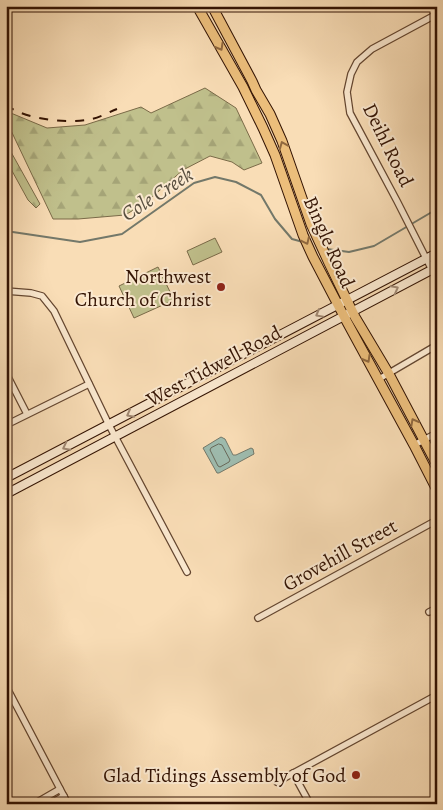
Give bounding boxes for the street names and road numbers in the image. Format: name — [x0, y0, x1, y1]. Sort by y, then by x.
street label: Deihl Road — [356, 99, 420, 192]
street label: Bingle Road — [297, 192, 361, 292]
street label: West Tidwell Road — [141, 319, 287, 413]
street label: Grovehill Street — [278, 512, 402, 598]

